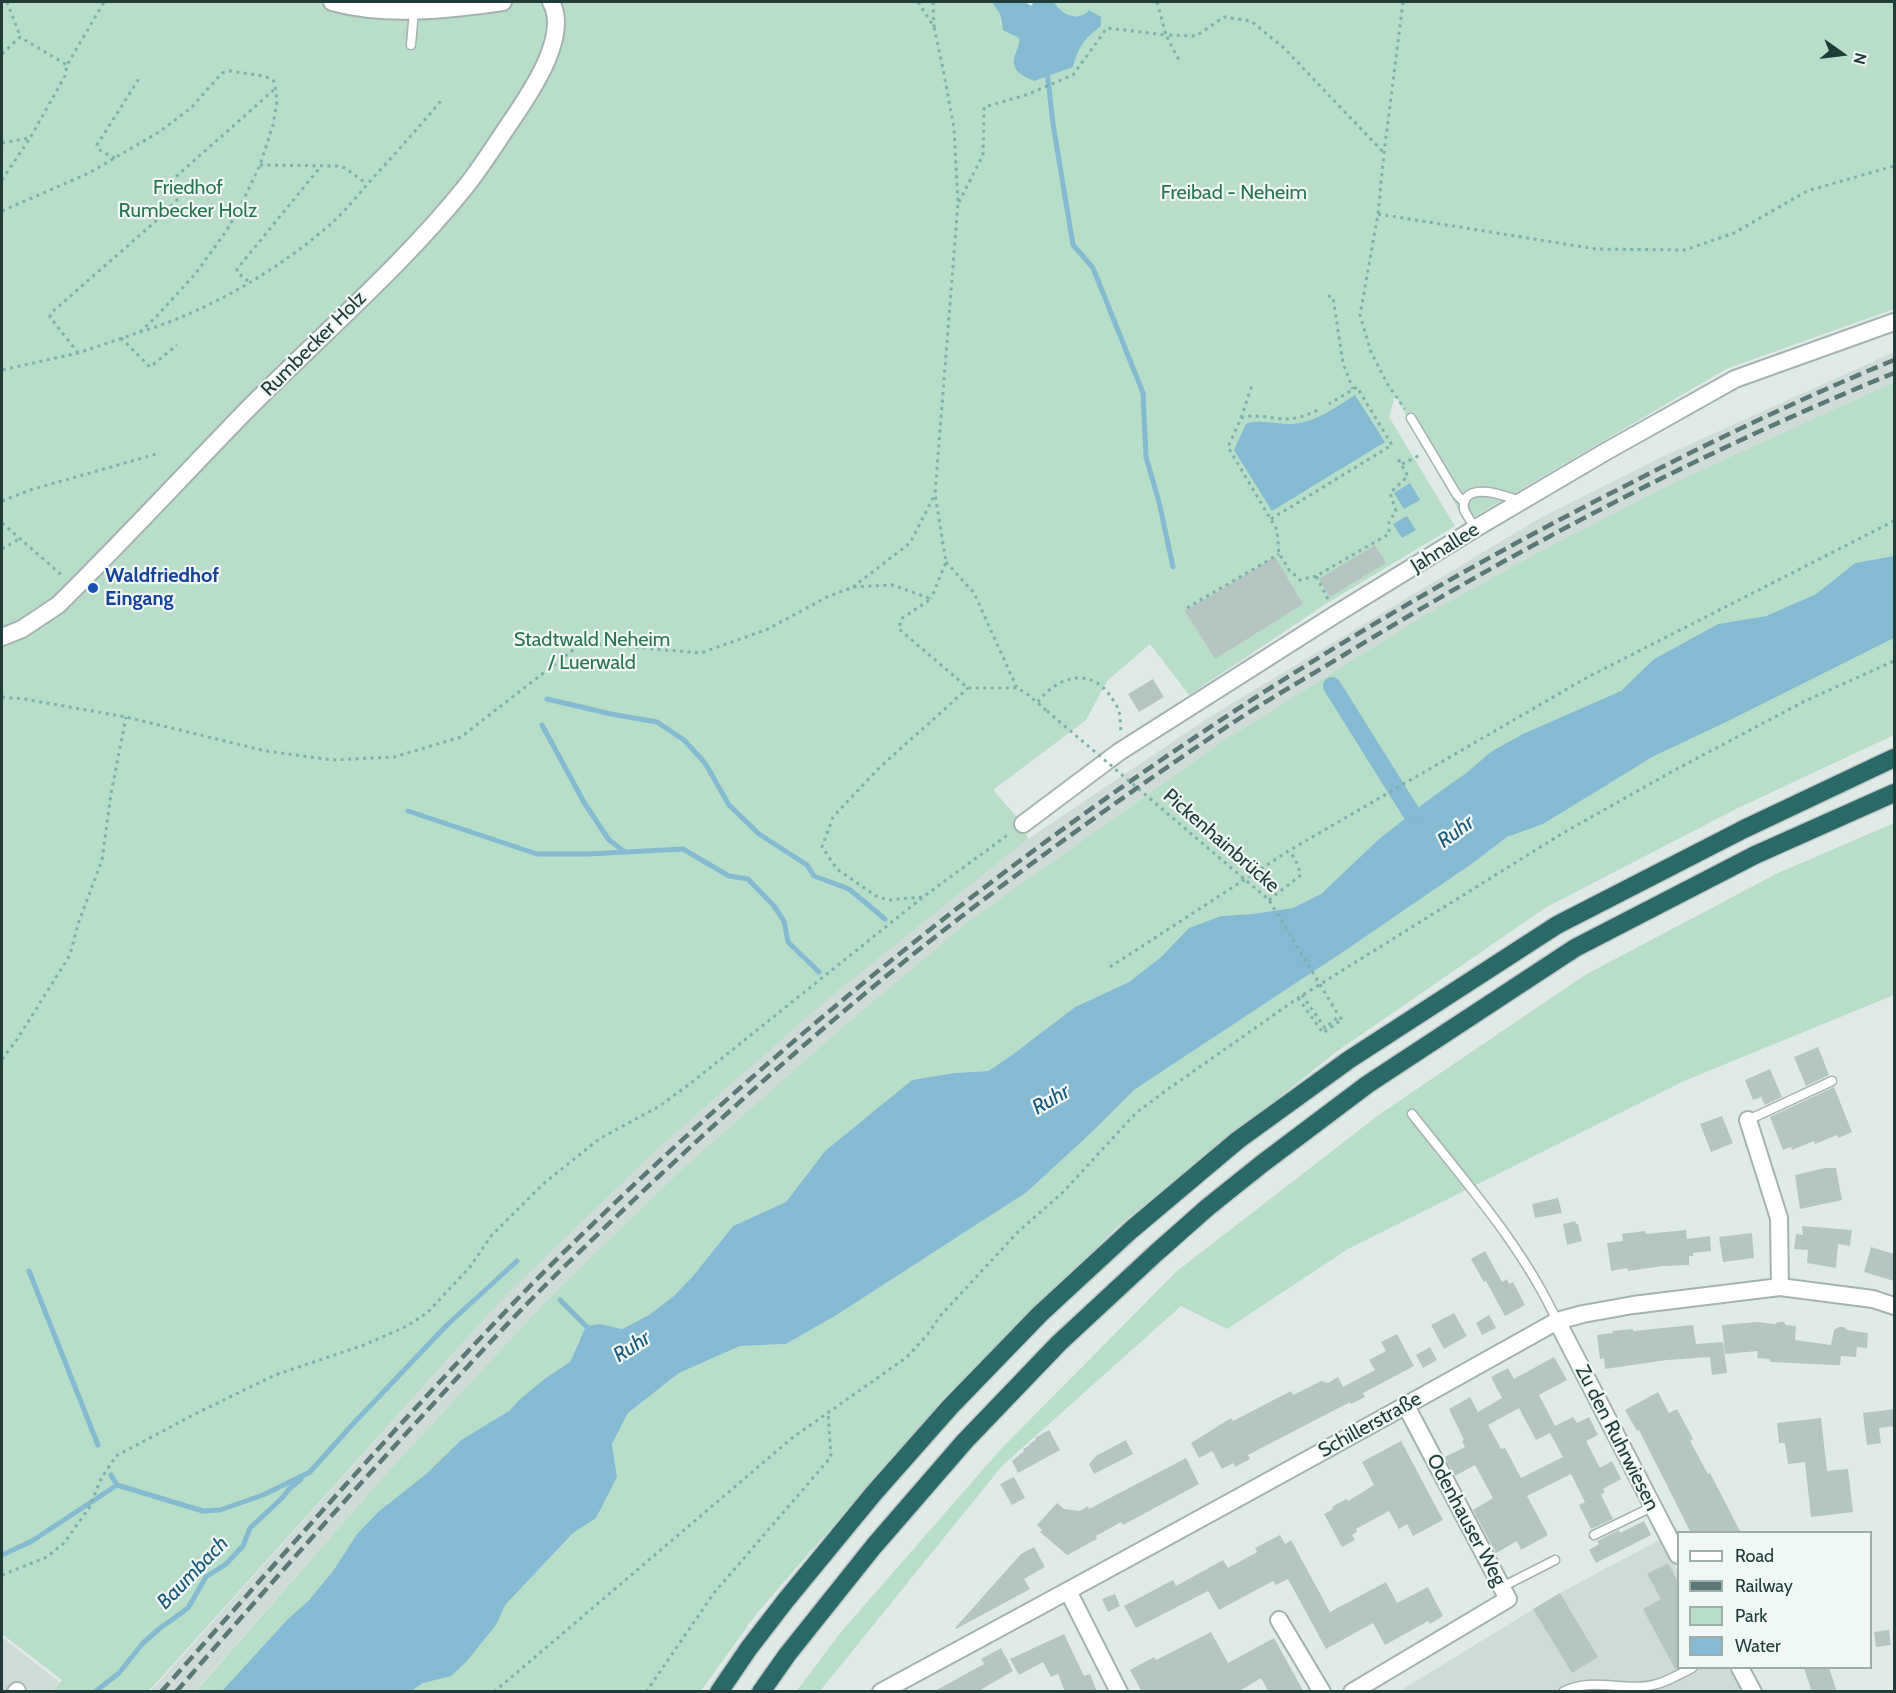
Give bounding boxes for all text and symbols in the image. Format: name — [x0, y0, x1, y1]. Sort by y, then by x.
north arrow — [1812, 24, 1872, 84]
text: N — [1849, 51, 1871, 66]
park label: Friedhof Rumbecker Holz — [119, 176, 257, 223]
park label: Freibad - Neheim — [1161, 181, 1307, 205]
street label: Rumbecker Holz — [256, 286, 372, 402]
street label: Jahnallee — [1406, 518, 1484, 578]
place label: Waldfriedhof Eingang — [105, 564, 219, 611]
marker: Waldfriedhof Eingang — [86, 581, 100, 595]
park label: Stadtwald Neheim / Luerwald — [514, 628, 670, 675]
street label: Pickenhainbrücke — [1158, 784, 1284, 898]
water label: Ruhr — [1433, 810, 1479, 854]
water label: Ruhr — [1028, 1079, 1074, 1121]
water label: Ruhr — [609, 1326, 655, 1368]
street label: Zu den Ruhrwiesen — [1570, 1361, 1664, 1515]
street label: Schillerstraße — [1314, 1387, 1426, 1463]
street label: Odenhauser Weg — [1421, 1450, 1511, 1590]
water label: Baumbach — [152, 1531, 234, 1615]
legend — [1677, 1531, 1872, 1669]
text: Road — [1735, 1545, 1774, 1567]
text: Railway — [1735, 1575, 1793, 1597]
text: Park — [1735, 1605, 1767, 1627]
text: Water — [1735, 1635, 1781, 1657]

